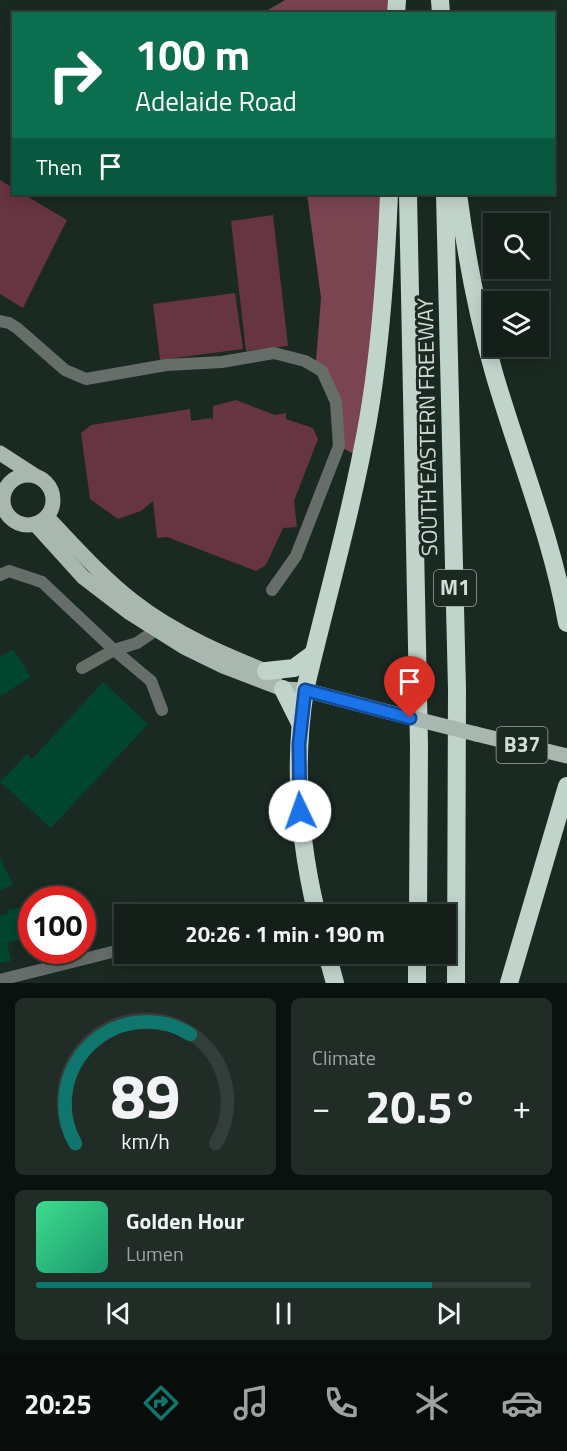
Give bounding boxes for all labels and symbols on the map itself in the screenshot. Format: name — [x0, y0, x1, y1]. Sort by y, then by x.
street label: SOUTH EASTERN FREEWAY — [408, 297, 446, 556]
road number: M1 — [434, 570, 476, 606]
pin — [384, 656, 435, 718]
road number: B37 — [496, 727, 548, 763]
position arrow — [268, 779, 332, 843]
speed limit sign: 100 — [18, 886, 96, 964]

